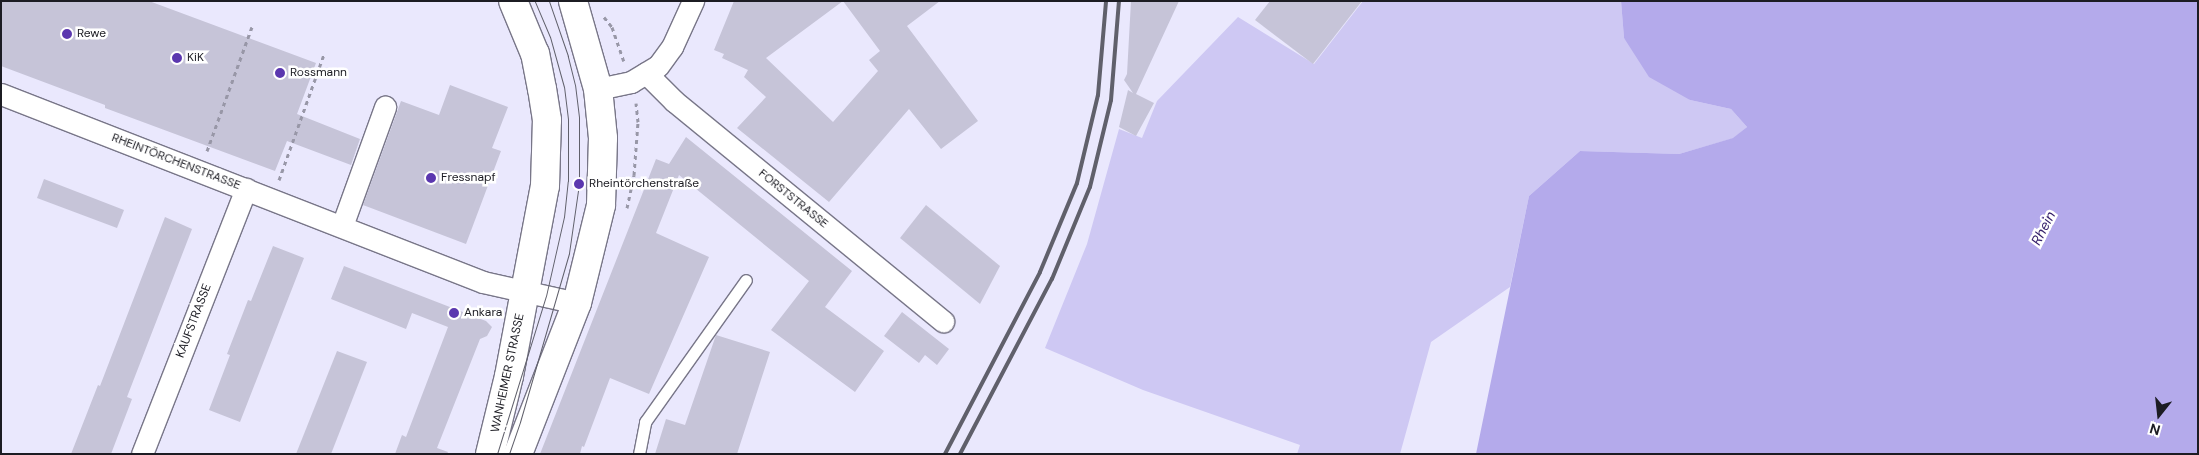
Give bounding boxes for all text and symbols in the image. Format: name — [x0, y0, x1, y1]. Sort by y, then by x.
place label: Rewe — [77, 27, 106, 41]
marker: Rewe — [61, 28, 73, 40]
place label: KiK — [187, 51, 204, 65]
marker: KiK — [171, 52, 183, 64]
place label: Rossmann — [290, 66, 347, 80]
marker: Rossmann — [274, 67, 286, 79]
street label: RHEINTÖRCHENSTRASSE — [109, 131, 243, 193]
street label: FORSTSTRASSE — [755, 167, 831, 231]
place label: Fressnapf — [441, 171, 496, 185]
marker: Fressnapf — [425, 172, 437, 184]
place label: Rheintörchenstraße — [589, 177, 699, 191]
marker: Rheintörchenstraße — [573, 178, 585, 190]
water label: Rhein — [2027, 208, 2059, 248]
street label: KAUFSTRASSE — [173, 282, 215, 360]
place label: Ankara — [464, 306, 502, 320]
marker: Ankara — [448, 307, 460, 319]
street label: WANHEIMER STRASSE — [488, 312, 528, 434]
north arrow — [2134, 390, 2184, 440]
text: N — [2147, 419, 2162, 439]

